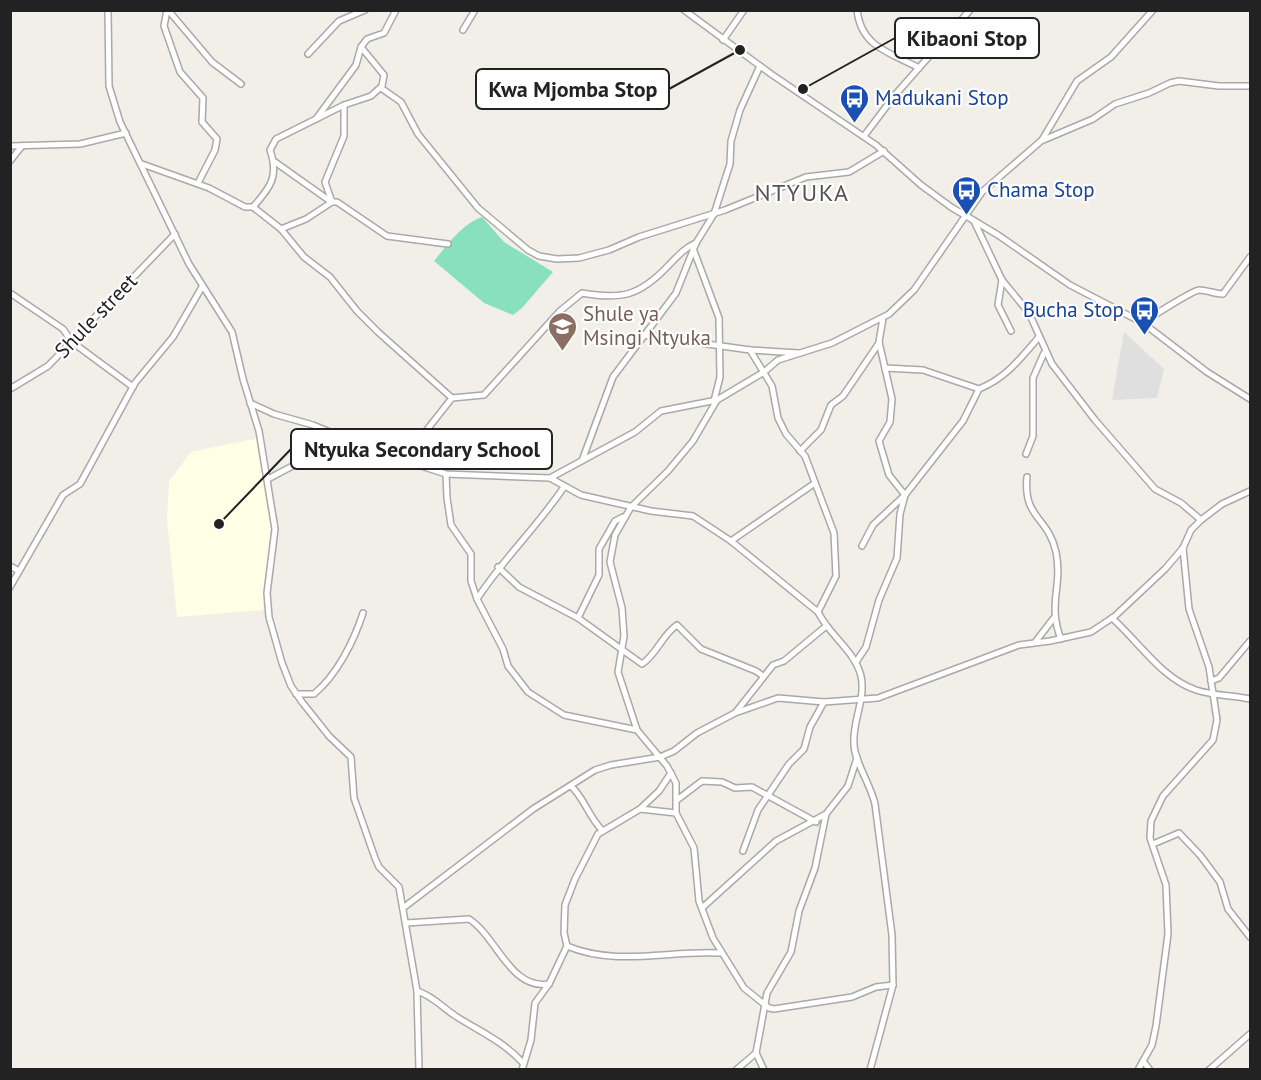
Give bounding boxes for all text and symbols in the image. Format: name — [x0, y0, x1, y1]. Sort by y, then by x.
callout: Kibaoni Stop — [895, 18, 1039, 58]
text: Kibaoni Stop — [907, 24, 1027, 52]
callout: Kwa Mjomba Stop — [476, 69, 669, 109]
text: Kwa Mjomba Stop — [488, 75, 658, 103]
bus stop icon: Madukani Stop — [838, 82, 870, 124]
place label: Madukani Stop — [875, 84, 1009, 111]
bus stop icon: Chama Stop — [950, 174, 982, 216]
place label: Chama Stop — [987, 176, 1095, 203]
district label: NTYUKA — [754, 177, 850, 208]
street label: Shule street — [49, 268, 143, 364]
bus stop icon: Bucha Stop — [1129, 294, 1161, 336]
place label: Bucha Stop — [1023, 296, 1124, 323]
place label: Shule ya Msingi Ntyuka — [583, 300, 711, 351]
school or university icon: Shule ya Msingi Ntyuka — [546, 310, 578, 352]
callout: Ntyuka Secondary School — [291, 429, 552, 469]
text: Ntyuka Secondary School — [304, 435, 541, 463]

